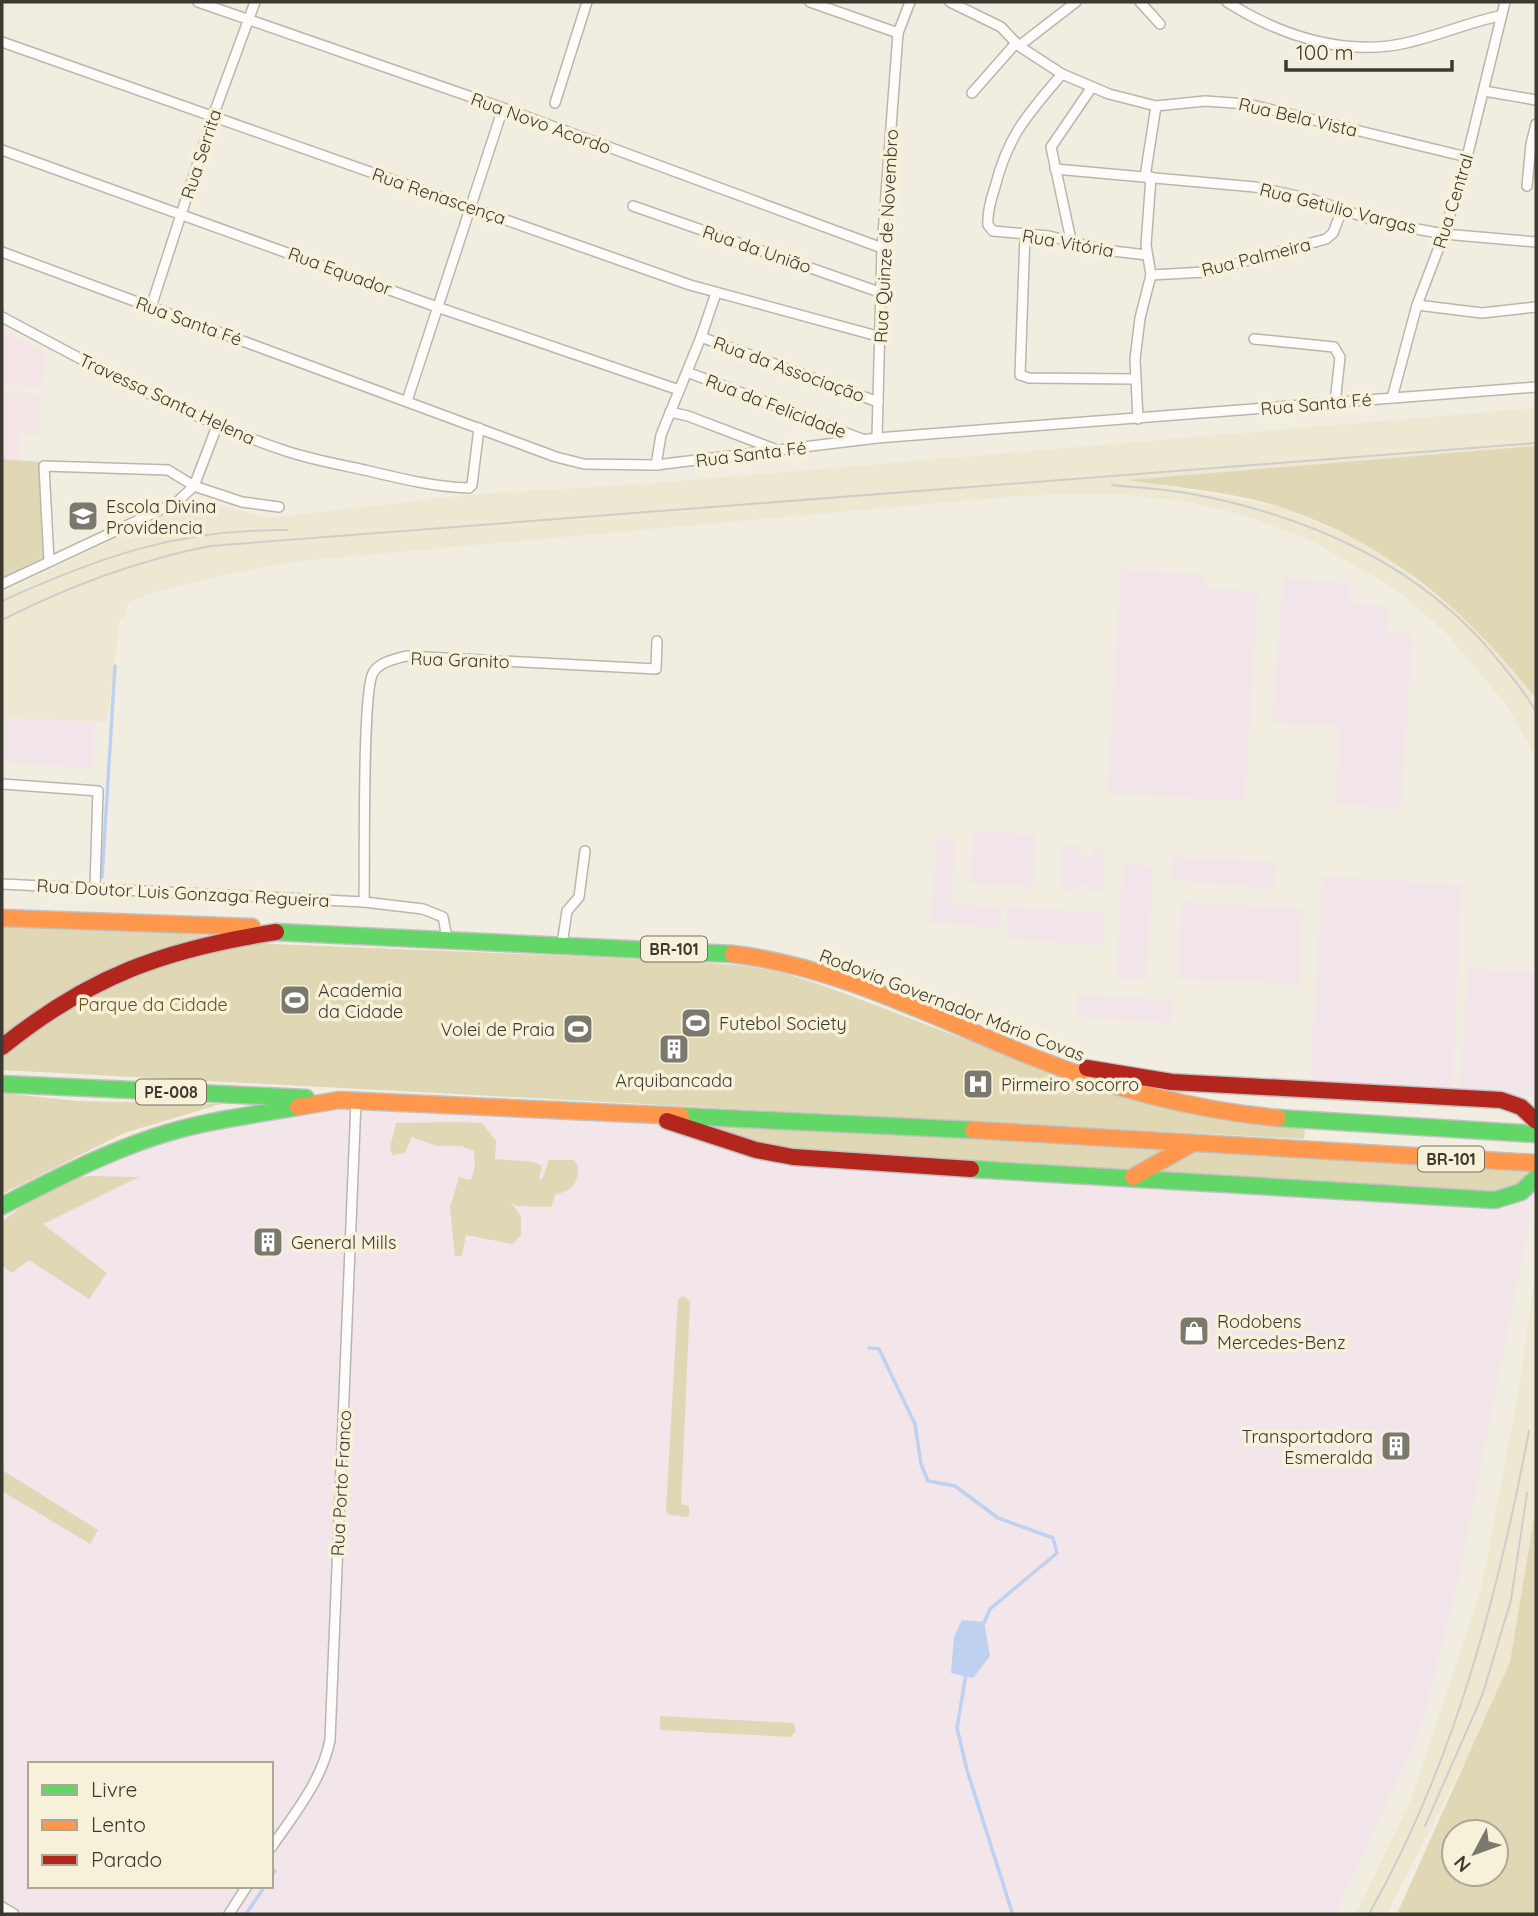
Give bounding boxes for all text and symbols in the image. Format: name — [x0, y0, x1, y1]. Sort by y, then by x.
scale bar — [1286, 28, 1452, 72]
text: 100 m — [1296, 39, 1354, 65]
street label: Rua Novo Acordo — [468, 87, 614, 159]
street label: Rua Bela Vista — [1236, 92, 1360, 142]
street label: Rua Serrita — [176, 106, 226, 202]
street label: Rua Quinze de Novembro — [869, 128, 903, 344]
street label: Rua Central — [1428, 151, 1478, 251]
street label: Rua Renascença — [369, 162, 509, 230]
street label: Rua Getulio Vargas — [1257, 177, 1419, 239]
street label: Rua da União — [700, 220, 814, 278]
street label: Rua Vitória — [1020, 224, 1116, 262]
street label: Rua Palmeira — [1199, 232, 1313, 282]
street label: Rua Equador — [285, 242, 395, 300]
street label: Rua Santa Fé — [133, 291, 245, 351]
street label: Rua da Associação — [710, 331, 868, 407]
street label: Travessa Santa Helena — [75, 348, 259, 450]
street label: Rua da Felicidade — [702, 369, 850, 443]
street label: Rua Santa Fé — [1260, 388, 1372, 420]
street label: Rua Santa Fé — [694, 436, 808, 472]
place label: Escola Divina Providencia — [106, 495, 216, 539]
school or university icon: Escola Divina Providencia — [66, 499, 100, 533]
street label: Rua Granito — [410, 647, 510, 673]
street label: Rua Doutor Luis Gonzaga Regueira — [36, 874, 330, 912]
road number: BR-101 — [641, 937, 707, 962]
street label: Rodovia Governador Mário Covas — [816, 944, 1088, 1066]
place label: Academia da Cidade — [318, 979, 403, 1023]
sports icon: Academia da Cidade — [278, 983, 312, 1017]
park label: Parque da Cidade — [78, 993, 228, 1016]
sports icon: Futebol Society — [679, 1006, 713, 1040]
sports icon: Volei de Praia — [561, 1012, 595, 1046]
place label: Futebol Society — [719, 1012, 847, 1035]
place label: Volei de Praia — [441, 1018, 555, 1041]
building icon: Arquibancada — [657, 1032, 691, 1066]
hospital icon: Pirmeiro socorro — [961, 1067, 995, 1101]
place label: Arquibancada — [615, 1069, 733, 1092]
place label: Pirmeiro socorro — [1001, 1073, 1139, 1096]
road number: PE-008 — [136, 1080, 206, 1104]
road number: BR-101 — [1418, 1147, 1484, 1172]
building icon: General Mills — [251, 1225, 285, 1259]
place label: General Mills — [291, 1231, 396, 1254]
place label: Rodobens Mercedes-Benz — [1217, 1310, 1346, 1354]
shop icon: Rodobens Mercedes-Benz — [1177, 1314, 1211, 1348]
street label: Rua Porto Franco — [326, 1409, 356, 1557]
place label: Transportadora Esmeralda — [1242, 1425, 1373, 1469]
building icon: Transportadora Esmeralda — [1379, 1429, 1413, 1463]
legend — [28, 1762, 273, 1888]
text: Livre — [91, 1776, 137, 1802]
text: Lento — [91, 1811, 146, 1837]
north arrow — [1440, 1818, 1510, 1888]
text: Parado — [91, 1846, 162, 1872]
text: N — [1449, 1851, 1476, 1877]

